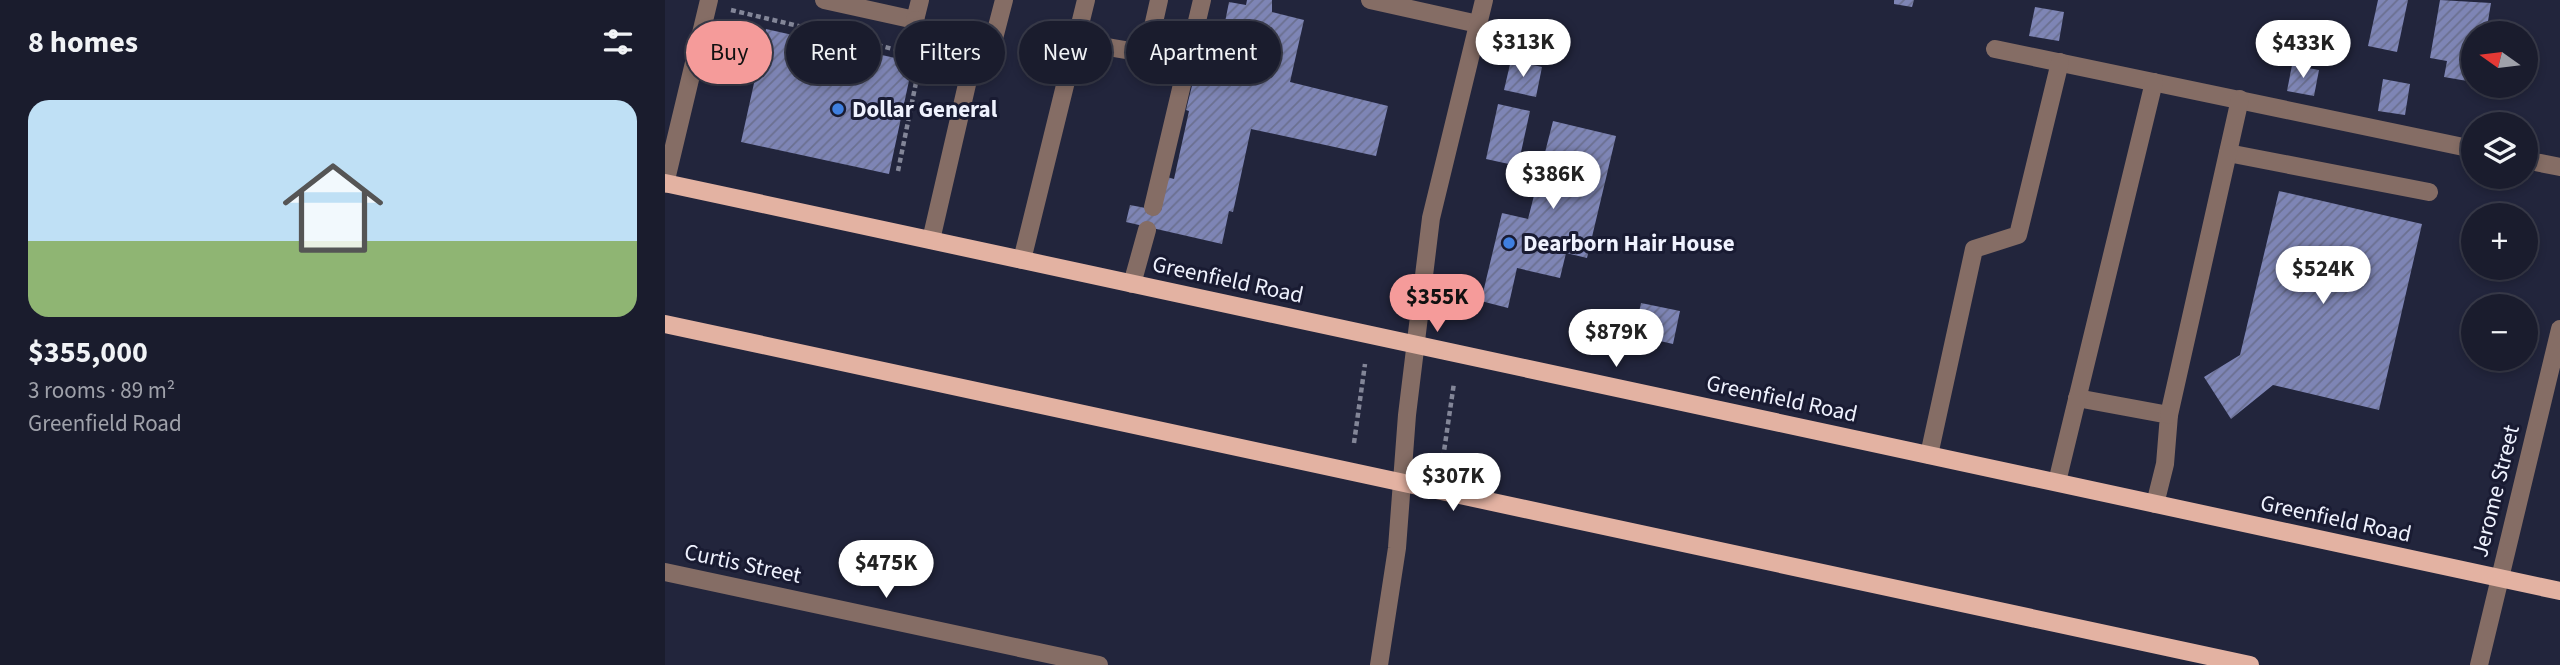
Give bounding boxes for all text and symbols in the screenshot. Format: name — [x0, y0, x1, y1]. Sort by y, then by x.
pin: $313K — [1474, 20, 1572, 79]
pin: $433K — [2254, 20, 2352, 80]
text: 8 homes — [28, 21, 138, 64]
chip: Buy — [686, 21, 772, 84]
chip: Rent — [786, 21, 881, 84]
chip: Filters — [895, 21, 1005, 84]
chip: New — [1019, 21, 1112, 84]
chip: Apartment — [1126, 21, 1281, 84]
north arrow — [2461, 21, 2537, 98]
map controls — [2461, 21, 2538, 371]
icon: filters — [599, 23, 637, 61]
text: $313K — [1492, 25, 1554, 58]
text: $433K — [2272, 26, 2334, 59]
place label: Dollar General — [852, 93, 998, 126]
marker: Dollar General — [830, 101, 846, 117]
button: layers — [2461, 112, 2538, 189]
icon: home — [270, 145, 396, 271]
pin: $386K — [1504, 152, 1602, 211]
text: $386K — [1522, 157, 1584, 190]
button: + — [2461, 203, 2538, 280]
place label: Dearborn Hair House — [1523, 227, 1735, 260]
marker: Dearborn Hair House — [1501, 235, 1517, 251]
pin: $524K — [2274, 246, 2372, 306]
street label: Greenfield Road — [1149, 247, 1307, 312]
text: $524K — [2292, 252, 2354, 285]
pin: $355K — [1388, 274, 1486, 334]
text: $355K — [1406, 280, 1468, 313]
button: − — [2461, 294, 2538, 371]
pin: $879K — [1567, 310, 1665, 369]
text: $879K — [1585, 315, 1647, 348]
text: $355,000 — [28, 331, 148, 374]
street label: Greenfield Road — [1703, 366, 1861, 431]
text: 3 rooms · 89 m² — [28, 374, 175, 407]
text: Greenfield Road — [28, 407, 182, 440]
street label: Jerome Street — [2463, 421, 2528, 561]
pin: $307K — [1404, 454, 1502, 513]
text: $307K — [1422, 459, 1484, 492]
street label: Greenfield Road — [2257, 486, 2415, 551]
street label: Curtis Street — [681, 535, 805, 592]
pin: $475K — [837, 540, 935, 600]
text: $475K — [855, 546, 917, 579]

